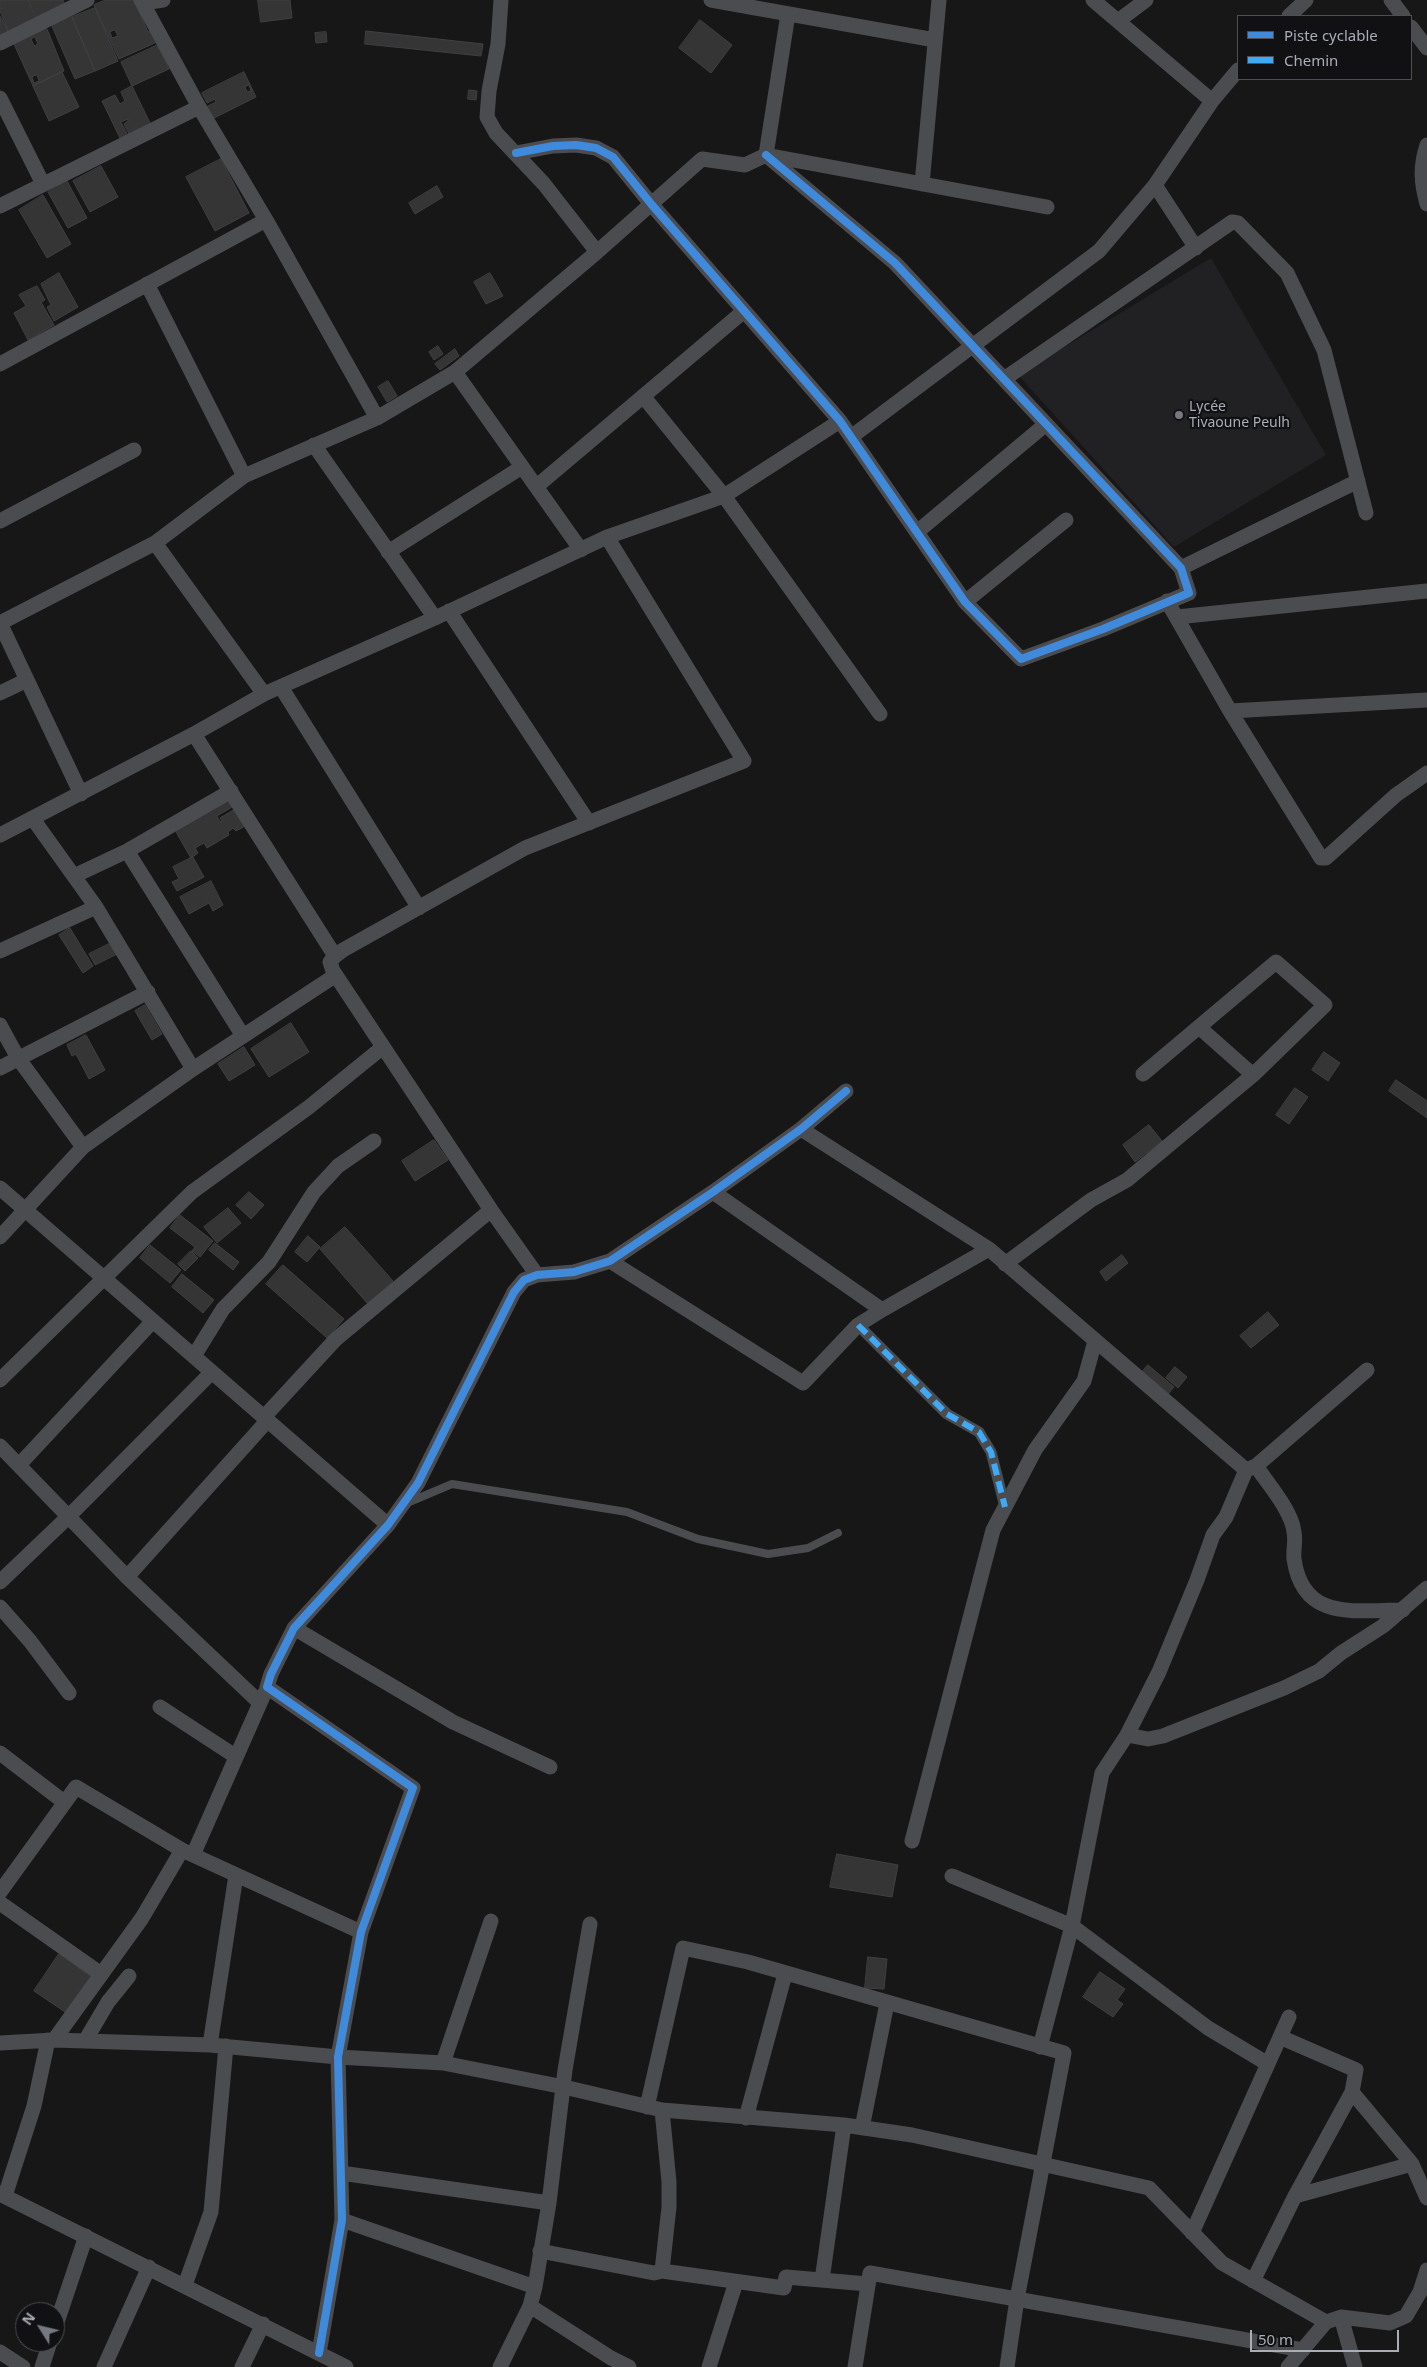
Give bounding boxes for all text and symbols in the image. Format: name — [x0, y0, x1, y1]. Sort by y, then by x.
legend — [1237, 15, 1412, 80]
text: Piste cyclable — [1284, 25, 1378, 45]
text: Chemin — [1284, 50, 1338, 70]
place label: Lycée Tivaoune Peulh — [1189, 399, 1290, 432]
marker: Lycée Tivaoune Peulh — [1173, 409, 1185, 421]
north arrow — [15, 2302, 65, 2352]
text: N — [17, 2308, 39, 2329]
scale bar — [1252, 2320, 1401, 2352]
text: 50 m — [1258, 2329, 1293, 2349]

